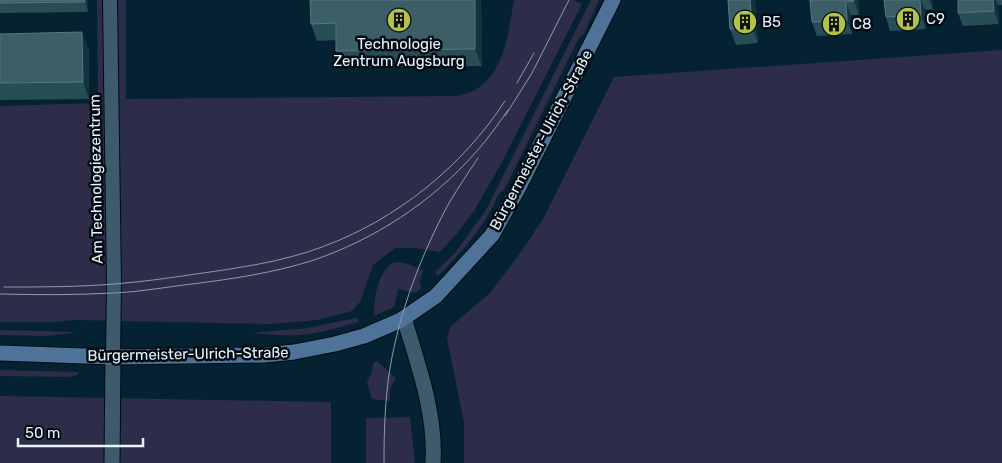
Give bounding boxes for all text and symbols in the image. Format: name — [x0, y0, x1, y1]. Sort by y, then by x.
building icon: C9 — [895, 6, 921, 32]
building icon: Technologie Zentrum Augsburg — [386, 7, 412, 33]
building icon: B5 — [732, 9, 758, 35]
place label: C9 — [926, 10, 945, 28]
building icon: C8 — [821, 11, 847, 37]
place label: B5 — [762, 13, 781, 31]
place label: C8 — [852, 15, 872, 33]
place label: Technologie Zentrum Augsburg — [333, 35, 465, 70]
street label: Bürgermeister-Ulrich-Straße — [486, 47, 596, 233]
street label: Am Technologiezentrum — [86, 94, 106, 264]
street label: Bürgermeister-Ulrich-Straße — [87, 343, 289, 365]
scale bar — [18, 416, 142, 448]
text: 50 m — [25, 424, 60, 442]

